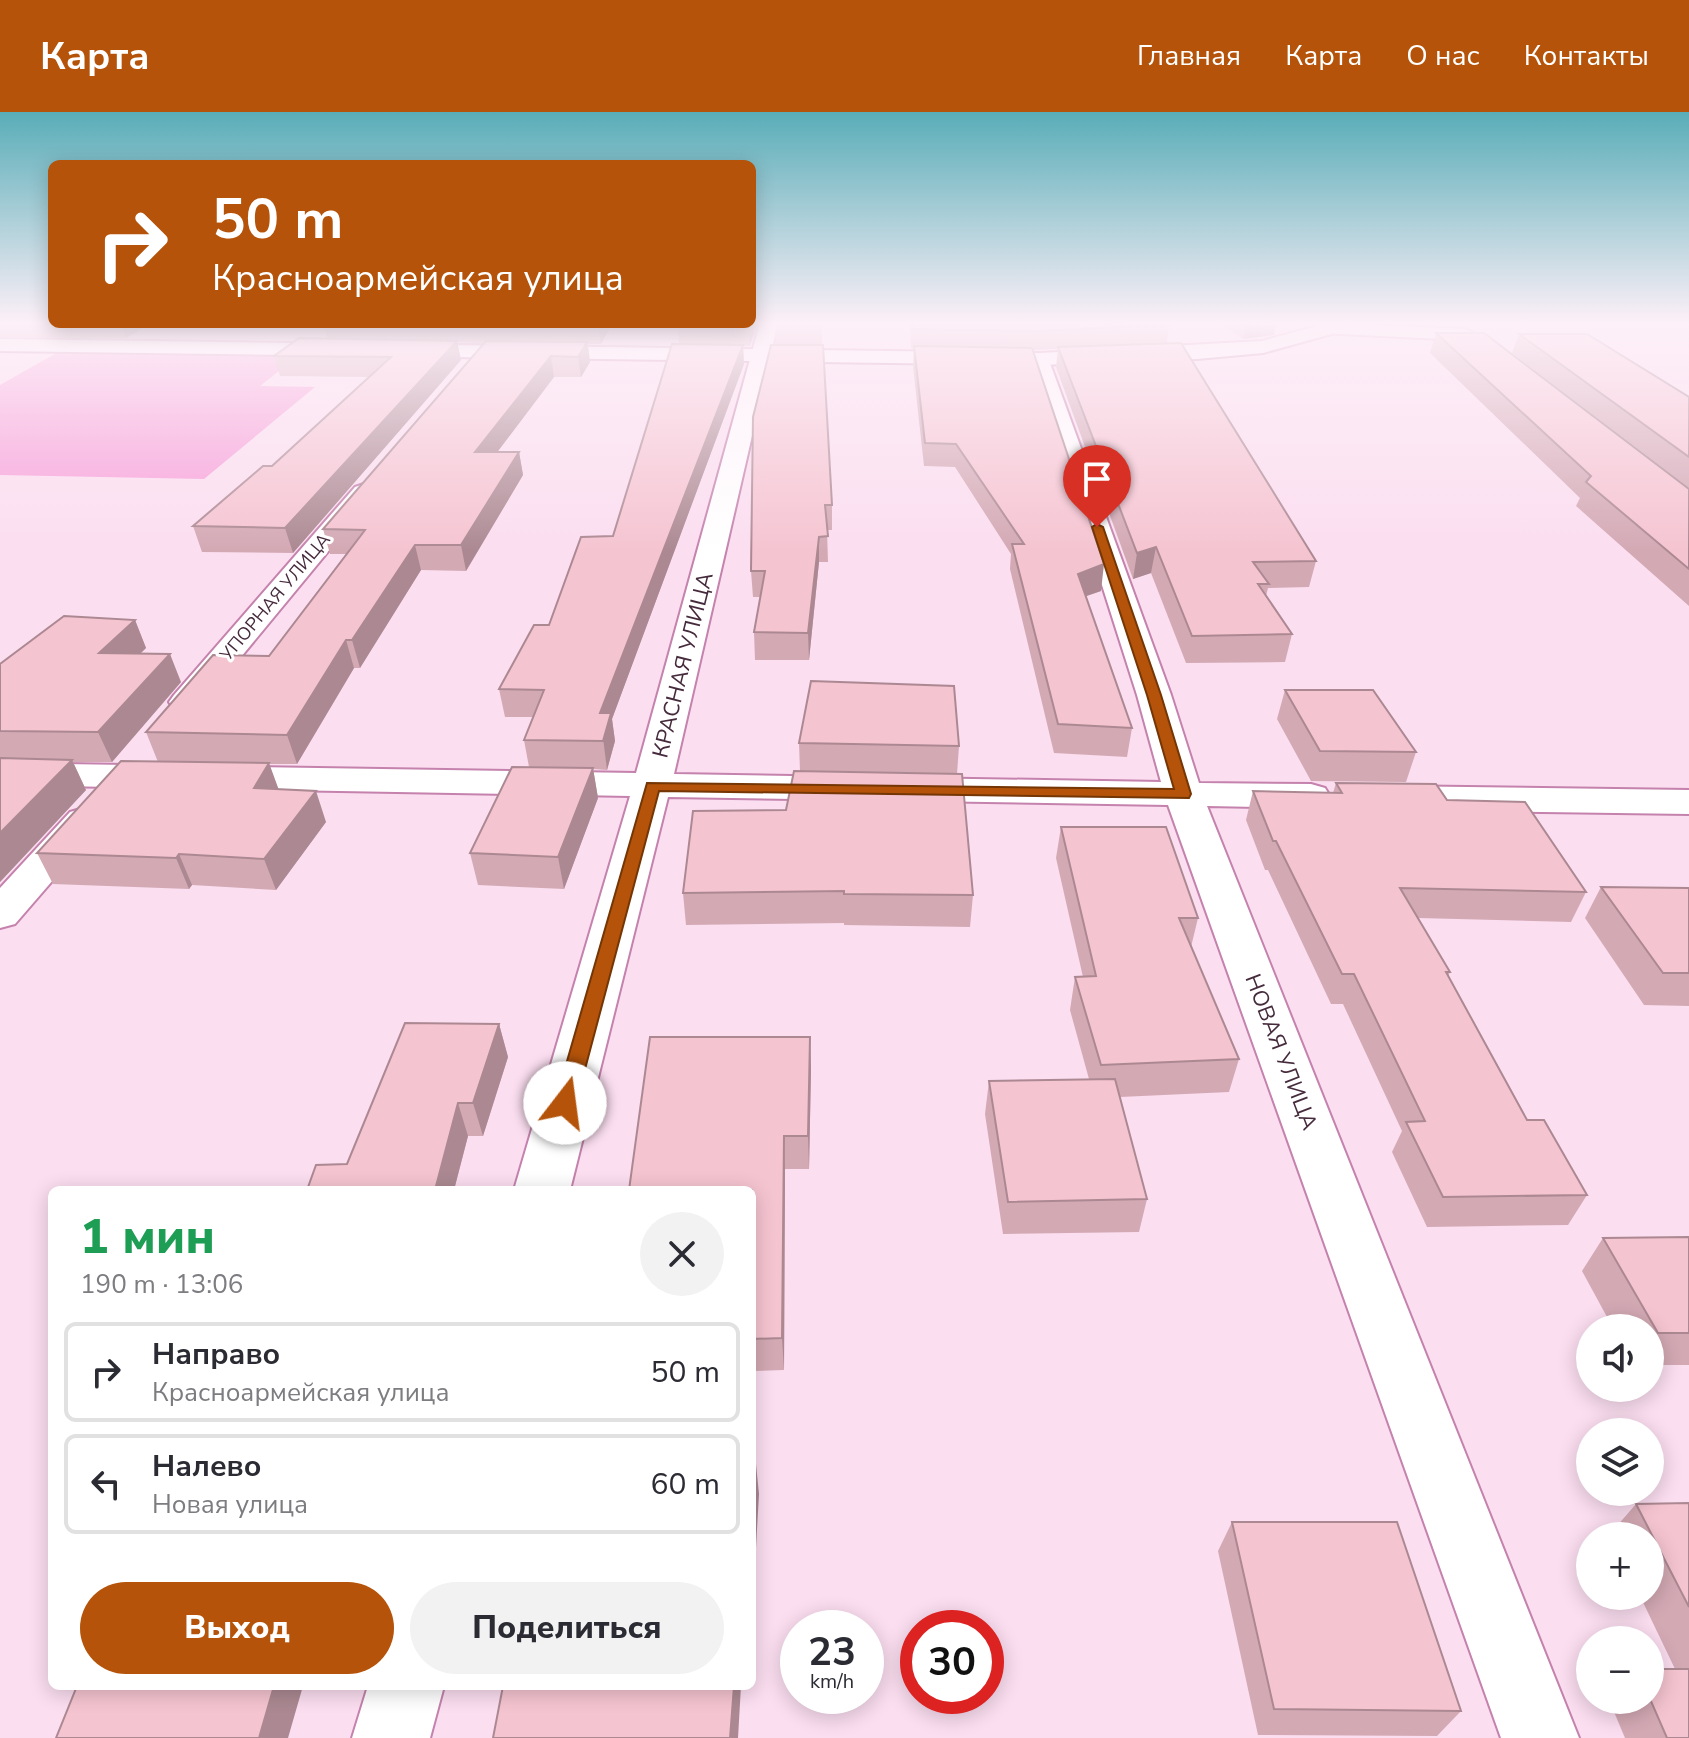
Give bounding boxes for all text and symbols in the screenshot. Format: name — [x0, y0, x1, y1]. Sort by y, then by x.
text: Карта — [40, 31, 150, 82]
text: Главная — [1137, 37, 1241, 75]
text: Карта — [1285, 37, 1362, 75]
text: О нас — [1406, 37, 1480, 75]
text: Контакты — [1524, 37, 1649, 75]
text: 50 m — [212, 181, 343, 258]
icon: right — [80, 192, 184, 296]
text: Красноармейская улица — [212, 254, 624, 303]
pin — [1063, 445, 1131, 527]
icon: arrive — [1075, 457, 1119, 501]
street label: УПОРНАЯ УЛИЦА — [214, 528, 335, 667]
street label: КРАСНАЯ УЛИЦА — [645, 569, 721, 761]
street label: НОВАЯ УЛИЦА — [1237, 970, 1325, 1134]
position arrow — [523, 1061, 607, 1145]
text: 1 мин — [80, 1204, 215, 1270]
button: close — [640, 1212, 724, 1296]
text: 190 m · 13:06 — [80, 1267, 243, 1302]
map controls — [1576, 1314, 1664, 1714]
button: sound — [1576, 1314, 1664, 1402]
text: Направо — [152, 1334, 280, 1375]
icon: right — [84, 1350, 128, 1394]
text: 50 m — [651, 1352, 720, 1393]
text: Красноармейская улица — [152, 1375, 449, 1410]
button: layers — [1576, 1418, 1664, 1506]
text: Налево — [152, 1446, 261, 1487]
icon: left — [84, 1462, 128, 1506]
text: 60 m — [651, 1464, 720, 1505]
text: Новая улица — [152, 1487, 308, 1522]
button: + — [1576, 1522, 1664, 1610]
button: Выход — [80, 1582, 394, 1674]
button: Поделиться — [410, 1582, 724, 1674]
speed limit sign: 30 — [900, 1610, 1004, 1714]
text: 23 — [808, 1625, 856, 1679]
button: − — [1576, 1626, 1664, 1714]
text: km/h — [810, 1668, 854, 1695]

